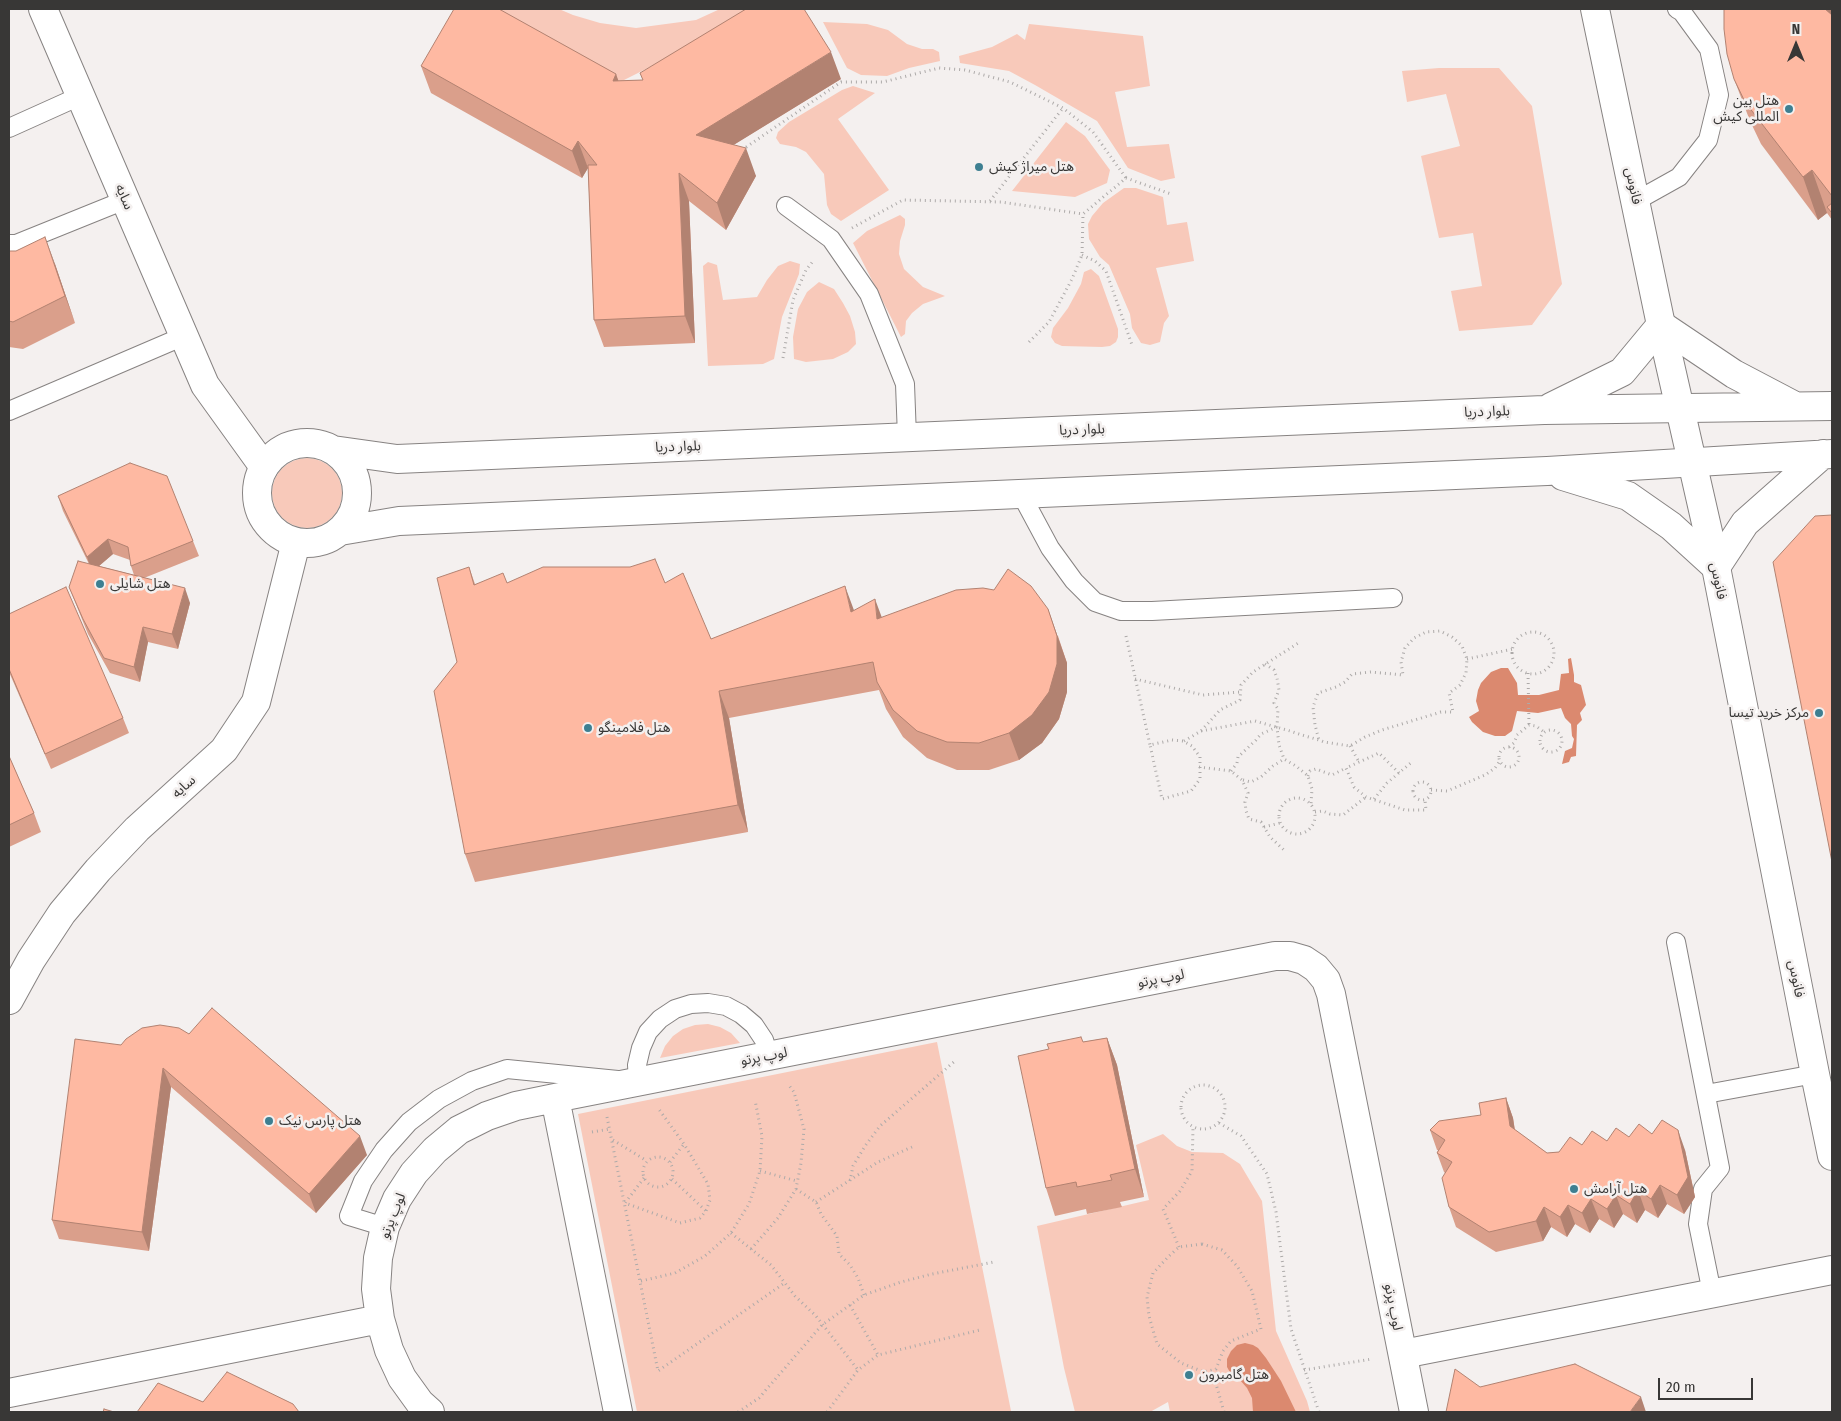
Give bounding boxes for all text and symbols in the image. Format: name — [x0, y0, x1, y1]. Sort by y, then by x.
north arrow — [1771, 20, 1821, 70]
text: N — [1792, 21, 1800, 38]
place label: هتل بین المللی کیش — [1713, 93, 1779, 125]
marker: هتل بین المللی کیش — [1783, 103, 1795, 115]
place label: هتل میراژ کیش — [989, 159, 1074, 175]
marker: هتل میراژ کیش — [973, 161, 985, 173]
street label: فانوس — [1621, 166, 1645, 206]
street label: سایه — [111, 182, 137, 212]
street label: بلوار دریا — [1464, 403, 1510, 421]
street label: بلوار دریا — [1059, 421, 1105, 439]
street label: بلوار دریا — [655, 438, 701, 456]
street label: فانوس — [1706, 561, 1730, 601]
place label: هتل شایلی — [110, 576, 171, 592]
marker: هتل شایلی — [94, 578, 106, 590]
place label: مرکز خرید تیسا — [1728, 705, 1809, 721]
marker: مرکز خرید تیسا — [1813, 707, 1825, 719]
place label: هتل فلامینگو — [598, 720, 671, 736]
marker: هتل فلامینگو — [582, 722, 594, 734]
street label: سایه — [169, 772, 199, 802]
street label: فانوس — [1784, 959, 1808, 999]
street label: لوپ پرتو — [1136, 966, 1186, 992]
street label: لوپ پرتو — [739, 1044, 789, 1070]
place label: هتل پارس نیک — [279, 1113, 362, 1129]
marker: هتل پارس نیک — [263, 1115, 275, 1127]
place label: هتل آرامش — [1584, 1181, 1647, 1197]
marker: هتل آرامش — [1568, 1183, 1580, 1195]
street label: لوپ پرتو — [376, 1191, 410, 1241]
street label: لوپ پرتو — [1380, 1282, 1406, 1332]
place label: هتل گامبرون — [1199, 1367, 1269, 1383]
scale bar — [1661, 1368, 1756, 1400]
marker: هتل گامبرون — [1183, 1369, 1195, 1381]
text: 20 m — [1666, 1378, 1696, 1396]

